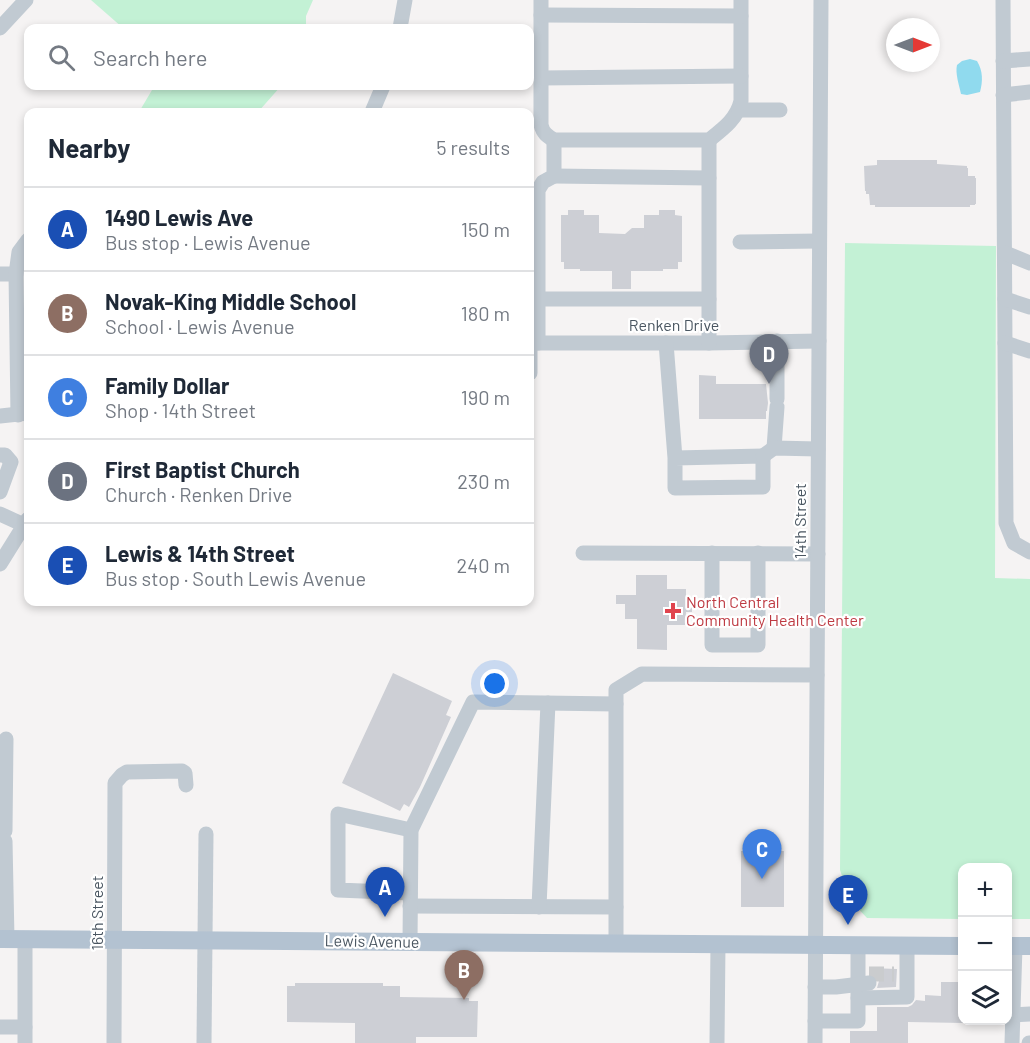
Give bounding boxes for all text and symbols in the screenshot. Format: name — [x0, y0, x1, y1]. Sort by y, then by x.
north arrow — [886, 18, 940, 72]
search box — [24, 24, 534, 90]
icon: search — [45, 41, 78, 74]
text: Search here — [93, 44, 207, 70]
text: Nearby — [48, 132, 130, 163]
text: 5 results — [436, 135, 510, 159]
text: 1490 Lewis Ave — [105, 204, 253, 230]
text: A — [61, 217, 74, 241]
text: 150 m — [461, 217, 510, 241]
text: Bus stop · Lewis Avenue — [105, 230, 311, 254]
text: Novak-King Middle School — [105, 288, 356, 314]
text: B — [61, 301, 74, 325]
text: 180 m — [461, 301, 510, 325]
text: School · Lewis Avenue — [105, 314, 295, 338]
street label: Renken Drive — [629, 315, 719, 334]
pin: D — [750, 334, 788, 384]
text: Family Dollar — [105, 372, 229, 398]
text: C — [61, 385, 74, 409]
text: 190 m — [461, 385, 510, 409]
text: Shop · 14th Street — [105, 398, 256, 422]
text: First Baptist Church — [105, 456, 300, 482]
text: D — [61, 469, 74, 493]
text: 230 m — [457, 469, 510, 493]
text: Church · Renken Drive — [105, 482, 292, 506]
street label: 14th Street — [790, 483, 809, 559]
text: Lewis & 14th Street — [105, 540, 295, 566]
text: E — [62, 553, 73, 577]
text: 240 m — [456, 553, 510, 577]
text: Bus stop · South Lewis Avenue — [105, 566, 366, 590]
place label: North Central Community Health Center — [686, 592, 864, 629]
marker: North Central Community Health Center — [664, 602, 682, 620]
your location — [480, 669, 509, 698]
pin: C — [742, 830, 782, 879]
map controls — [958, 863, 1012, 1025]
button: + — [958, 863, 1012, 917]
pin: A — [366, 868, 404, 917]
street label: 16th Street — [87, 875, 106, 951]
pin: E — [828, 876, 868, 925]
button: − — [958, 917, 1012, 971]
street label: Lewis Avenue — [324, 930, 420, 951]
pin: B — [444, 950, 484, 1000]
button: layers — [958, 971, 1012, 1025]

